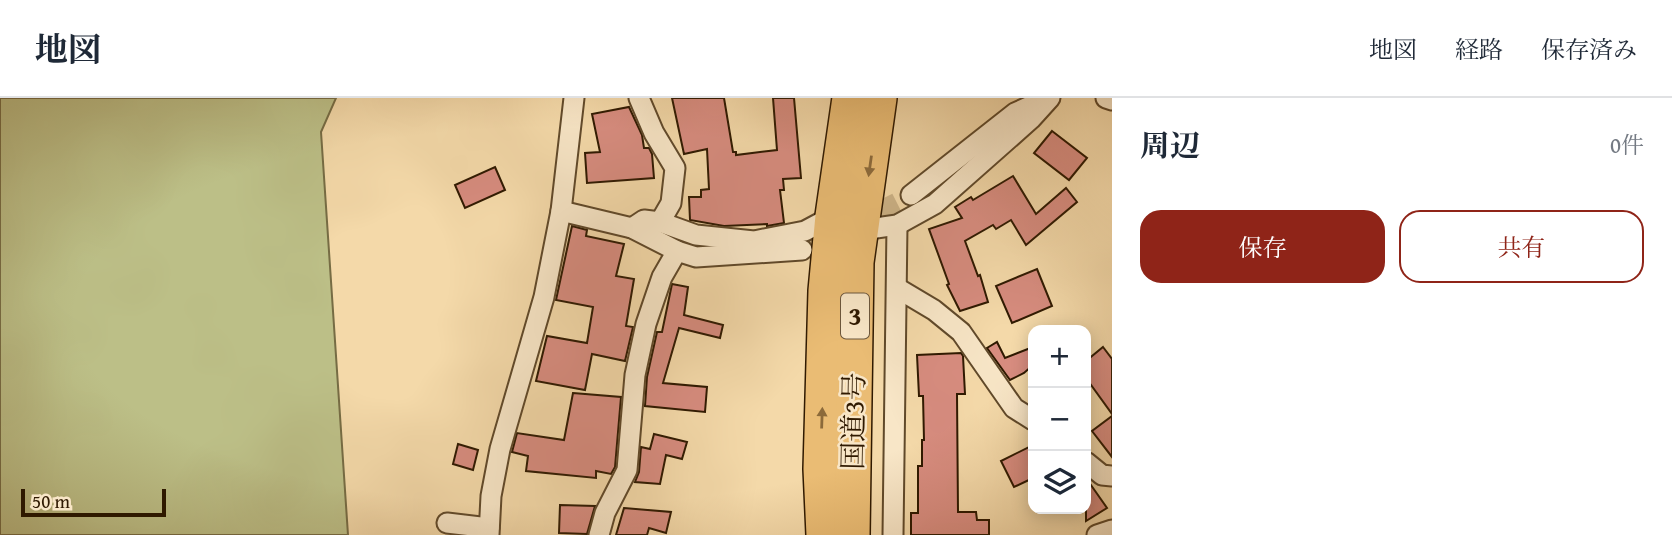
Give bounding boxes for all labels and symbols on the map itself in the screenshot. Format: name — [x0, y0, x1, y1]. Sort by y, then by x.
one-way arrow — [865, 155, 876, 177]
road number: 3 — [841, 294, 869, 338]
street label: 国道3号 — [831, 372, 874, 470]
one-way arrow — [816, 407, 828, 429]
scale bar — [21, 486, 166, 518]

